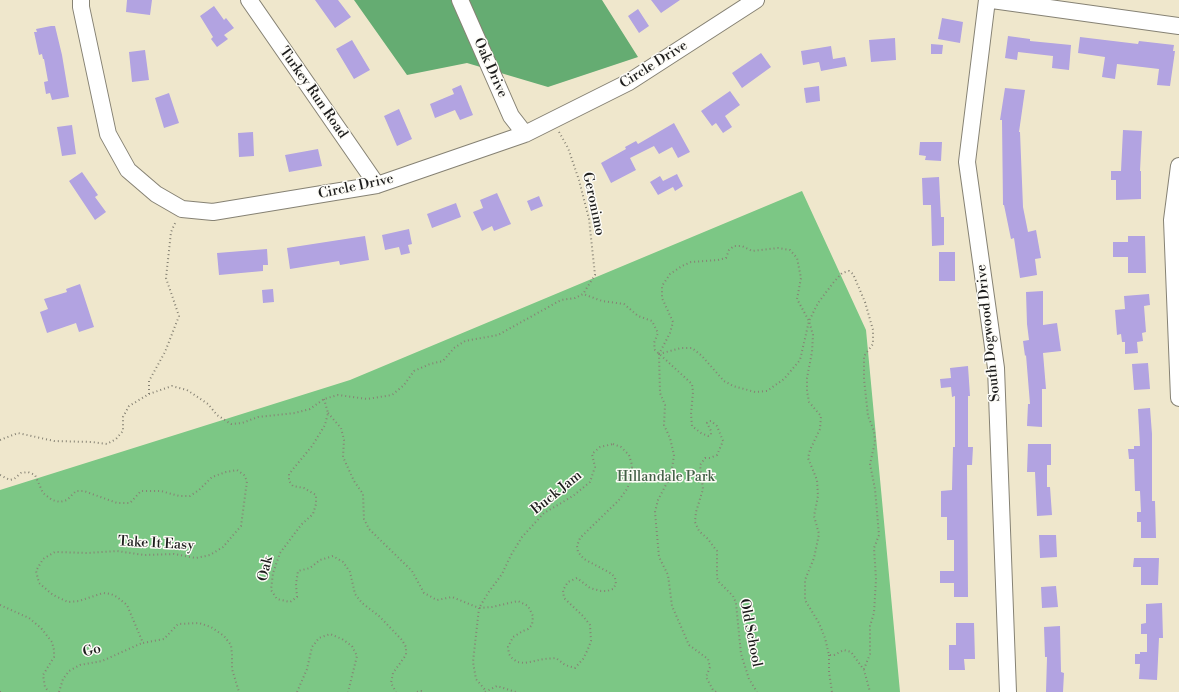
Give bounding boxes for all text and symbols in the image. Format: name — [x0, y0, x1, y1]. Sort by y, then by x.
street label: Oak Drive — [469, 35, 511, 101]
street label: Circle Drive — [617, 38, 691, 92]
street label: Turkey Run Road — [275, 44, 351, 142]
street label: Circle Drive — [317, 171, 395, 203]
street label: Geronimo — [578, 171, 608, 237]
street label: South Dogwood Drive — [973, 264, 1005, 402]
street label: Buck Jam — [528, 467, 586, 519]
park label: Hillandale Park — [617, 470, 715, 486]
street label: Take It Easy — [117, 534, 195, 554]
street label: Oak — [255, 555, 277, 583]
street label: Old School — [735, 597, 765, 669]
street label: Go — [81, 641, 103, 661]

